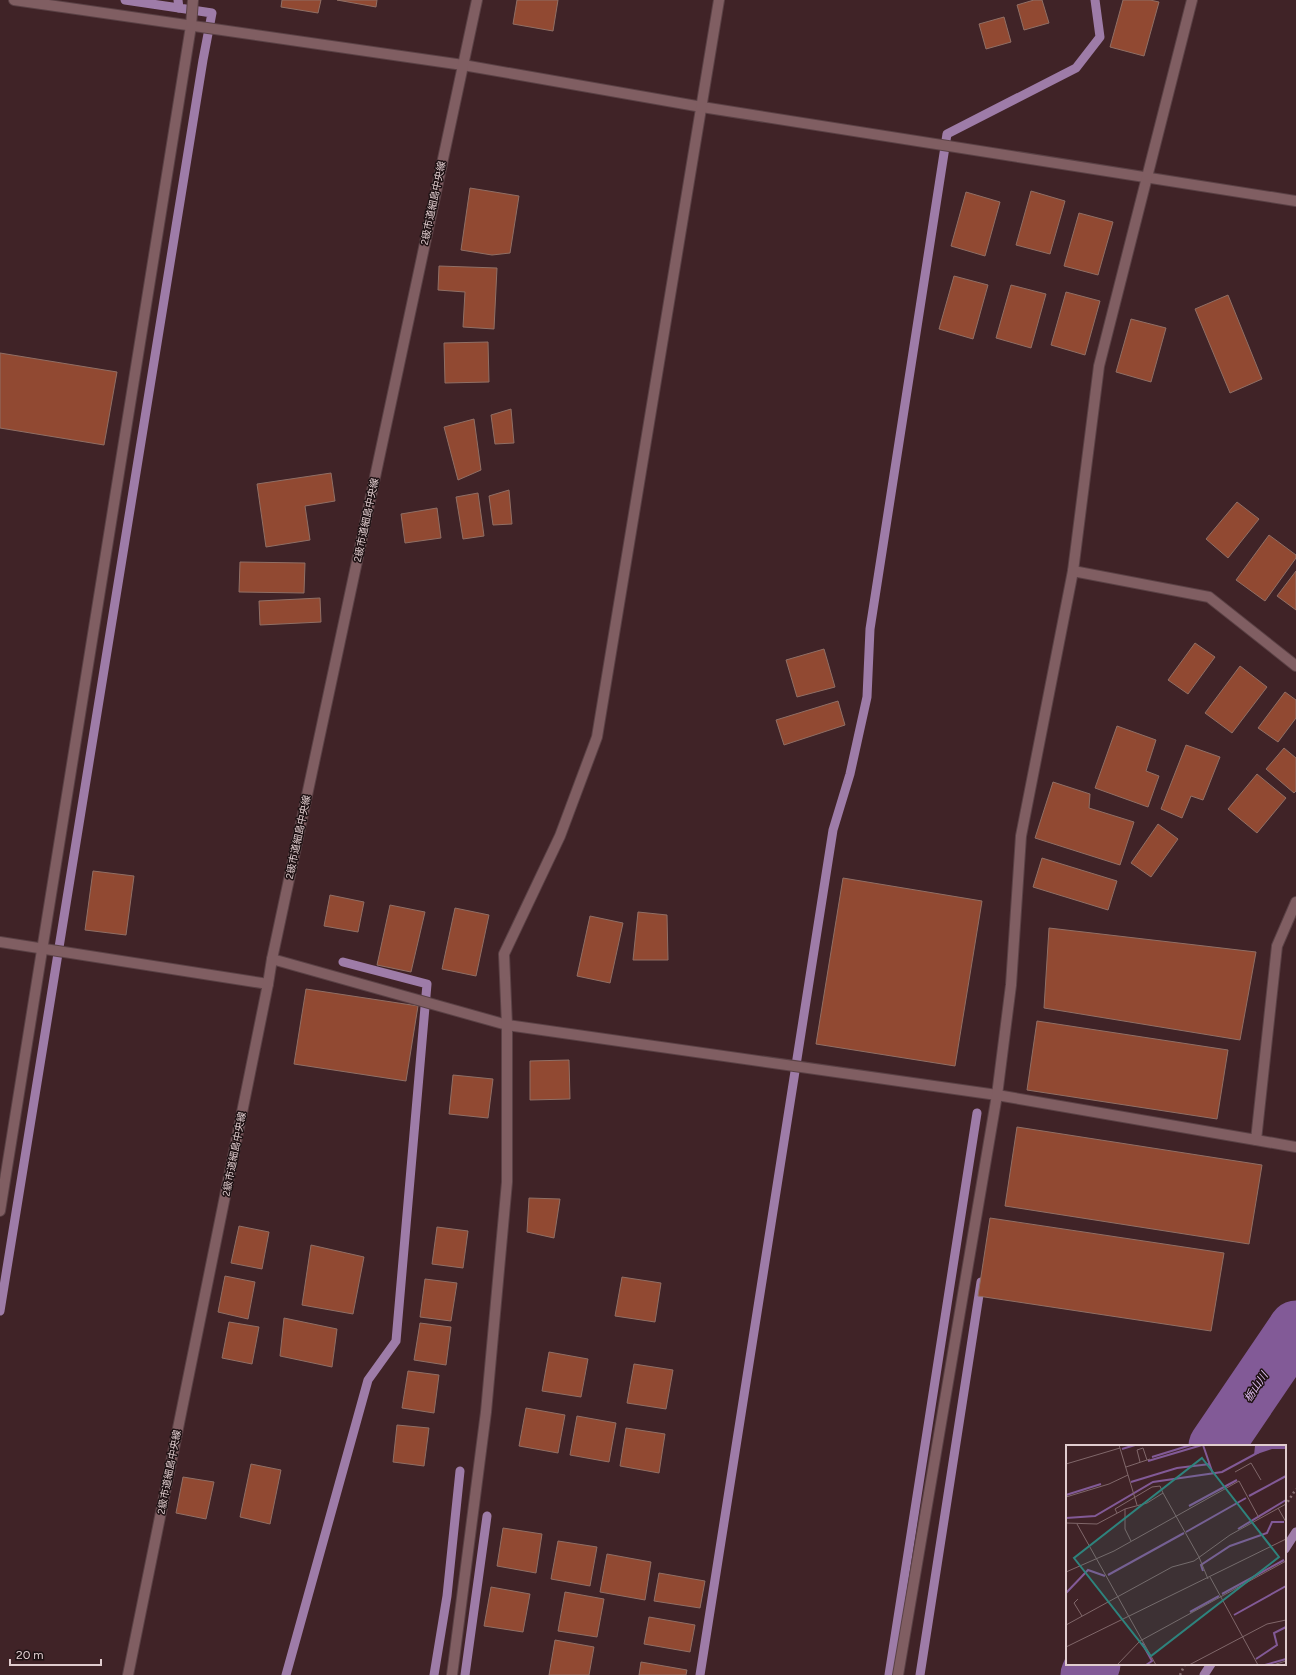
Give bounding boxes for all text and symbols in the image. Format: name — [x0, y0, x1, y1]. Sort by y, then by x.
street label: 2級市道細島中央線 — [418, 160, 448, 246]
street label: 2級市道細島中央線 — [351, 477, 381, 563]
street label: 2級市道細島中央線 — [283, 794, 313, 880]
street label: 2級市道細島中央線 — [219, 1111, 249, 1197]
water label: 栃山川 — [1241, 1369, 1271, 1404]
street label: 2級市道細島中央線 — [154, 1429, 184, 1515]
inset map — [1066, 1445, 1286, 1665]
scale bar — [10, 1641, 101, 1667]
text: 20 m — [16, 1648, 44, 1662]

